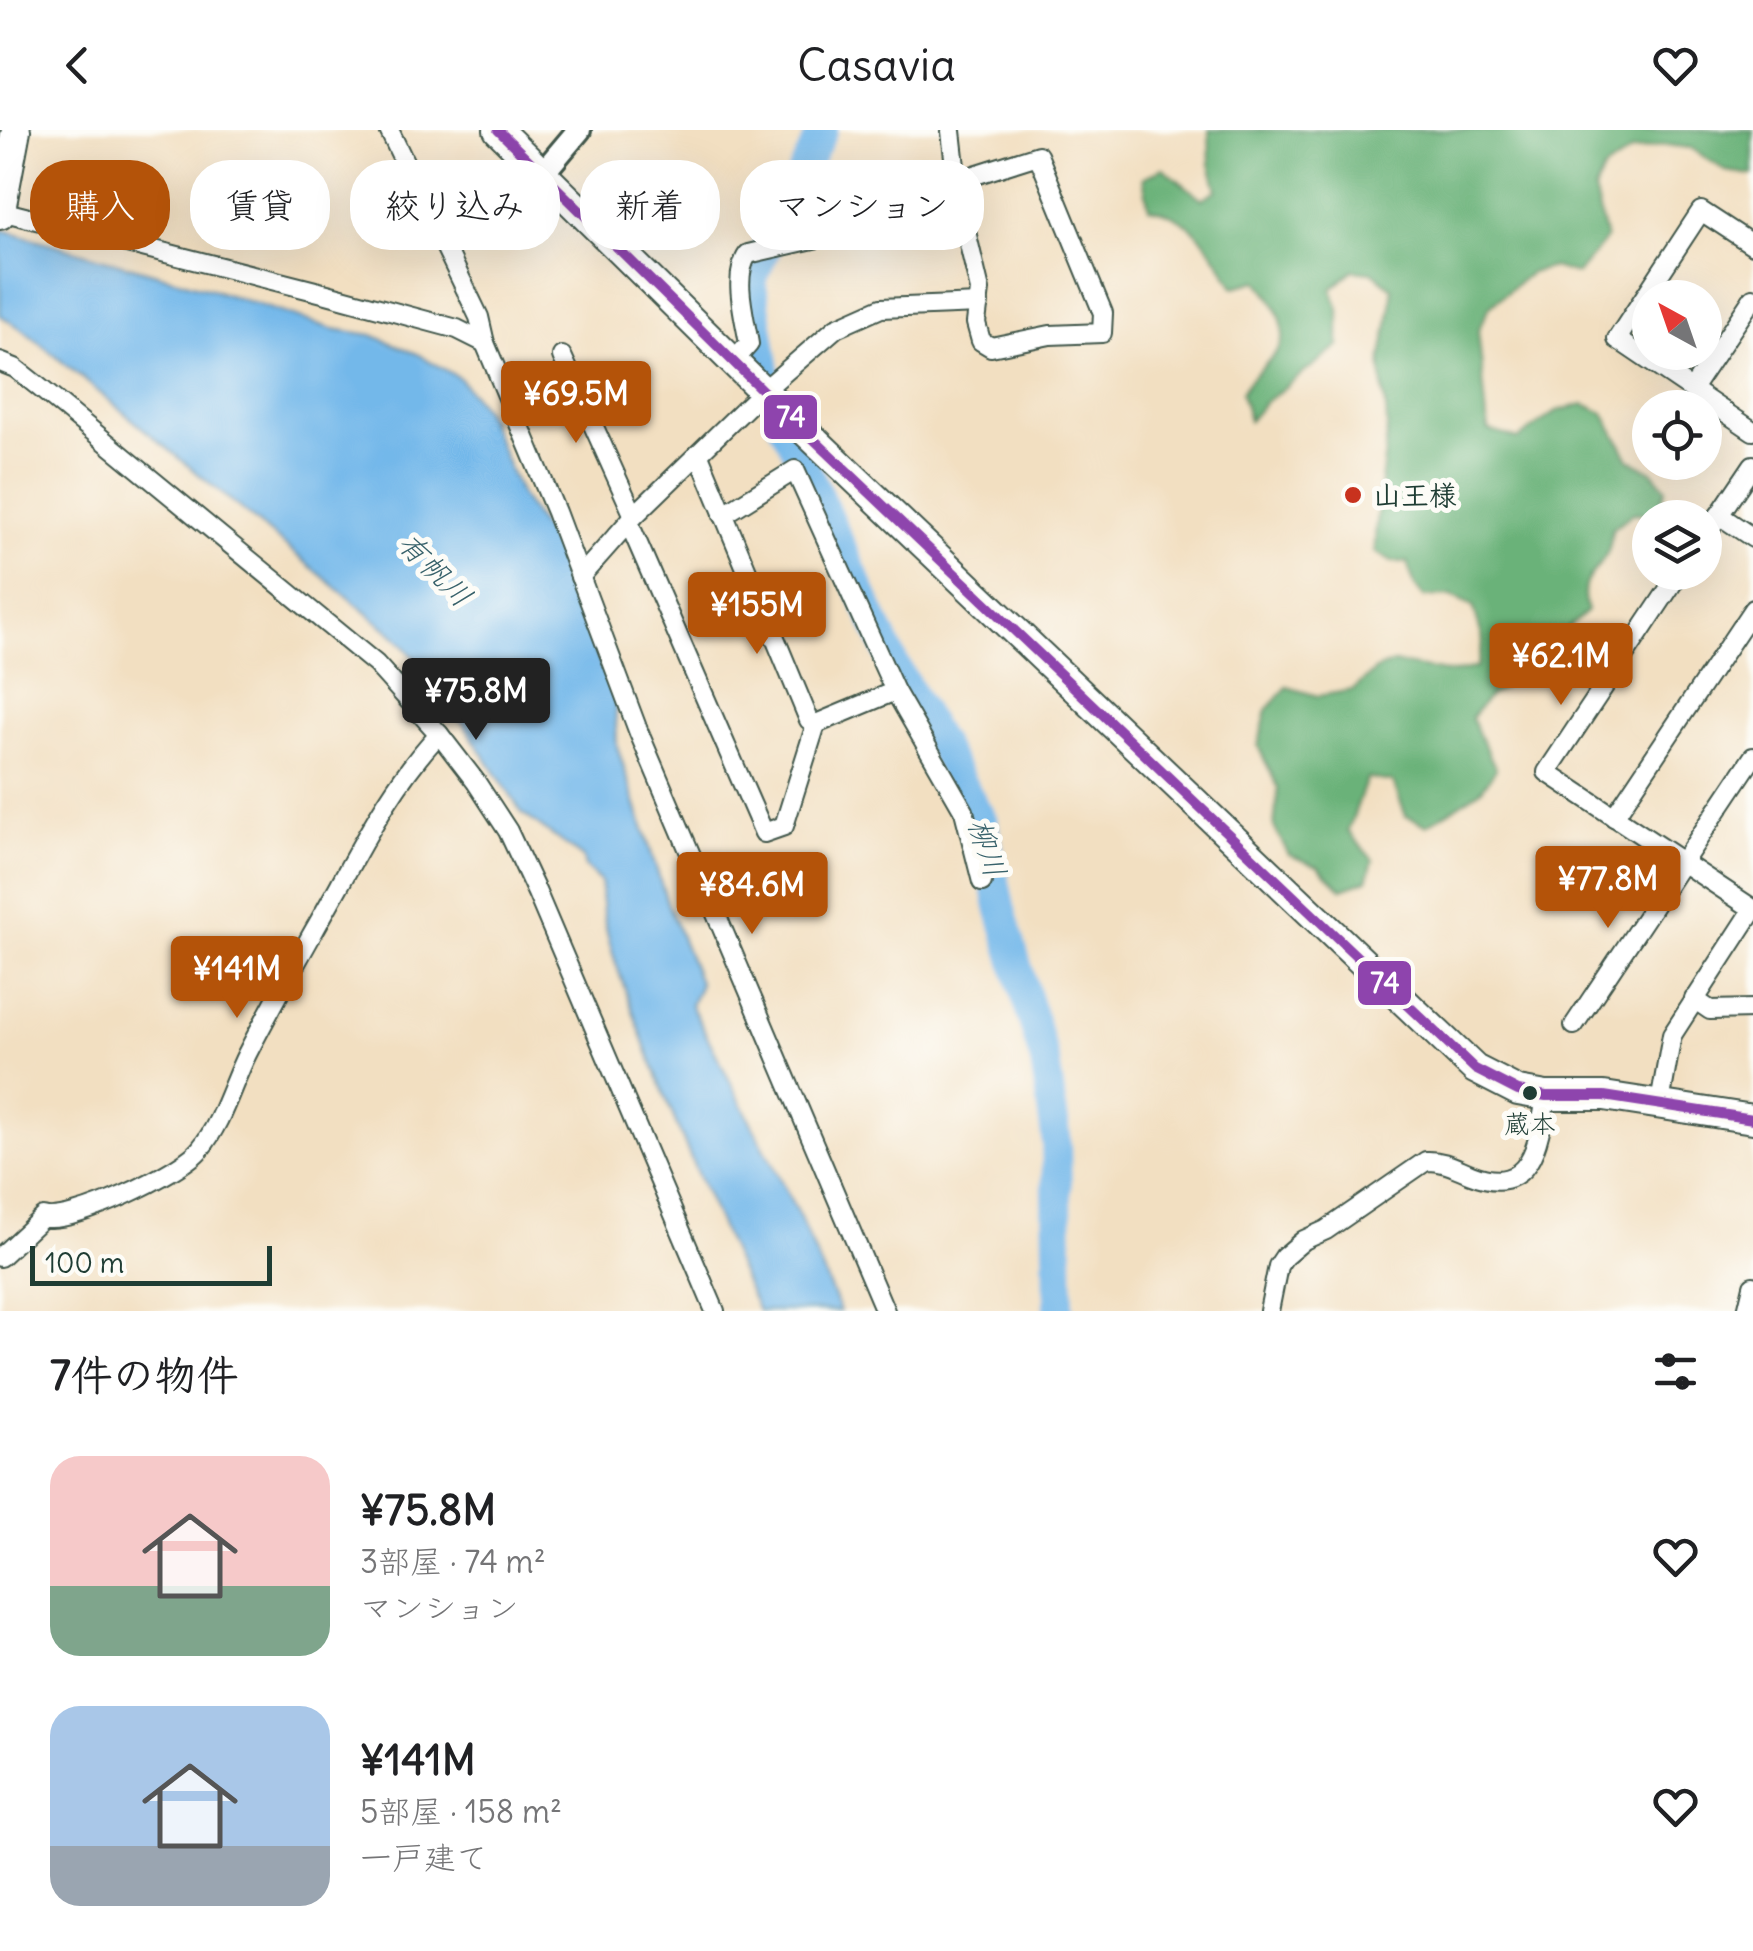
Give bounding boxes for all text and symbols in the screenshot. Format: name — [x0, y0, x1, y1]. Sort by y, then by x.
text: Casavia — [797, 37, 956, 93]
icon: back — [50, 38, 105, 93]
icon: heart — [1648, 38, 1703, 93]
chip: 購入 — [30, 160, 170, 250]
chip: 賃貸 — [190, 160, 330, 250]
chip: 絞り込み — [350, 160, 560, 250]
chip: 新着 — [580, 160, 720, 250]
chip: マンション — [740, 160, 984, 250]
north arrow — [1632, 280, 1722, 370]
map controls — [1632, 280, 1722, 590]
pin: ¥69.5M — [495, 361, 657, 446]
text: ¥69.5M — [523, 373, 629, 414]
button: locate — [1632, 390, 1722, 480]
line badge: 74 — [762, 393, 819, 441]
text: 74 — [776, 399, 806, 435]
place label: 山王様 — [1373, 477, 1457, 513]
marker: 山王様 — [1342, 484, 1364, 506]
button: layers — [1632, 500, 1722, 590]
water label: 有帆川 — [390, 524, 481, 615]
pin: ¥155M — [687, 572, 827, 657]
text: ¥155M — [710, 584, 804, 625]
pin: ¥62.1M — [1480, 623, 1642, 708]
text: ¥62.1M — [1512, 635, 1610, 676]
pin: ¥75.8M — [395, 658, 557, 743]
text: ¥75.8M — [424, 670, 528, 711]
water label: 柳川 — [961, 813, 1015, 882]
pin: ¥77.8M — [1527, 846, 1689, 931]
pin: ¥84.6M — [671, 852, 833, 937]
text: ¥77.8M — [1557, 858, 1659, 899]
text: ¥84.6M — [699, 864, 805, 905]
pin: ¥141M — [167, 936, 307, 1021]
text: ¥141M — [193, 948, 281, 989]
line badge: 74 — [1356, 959, 1413, 1007]
text: 74 — [1370, 965, 1400, 1001]
marker: 蔵本 — [1520, 1083, 1540, 1103]
place label: 蔵本 — [1504, 1107, 1556, 1140]
scale bar — [30, 1241, 272, 1286]
text: 100 m — [45, 1245, 124, 1281]
icon: filters — [1648, 1344, 1703, 1399]
text: 7件の物件 — [50, 1349, 239, 1401]
text: ¥75.8M — [360, 1484, 496, 1536]
icon: home — [130, 1496, 250, 1616]
icon: heart — [1648, 1529, 1703, 1584]
text: 3部屋 · 74 m² — [360, 1541, 546, 1582]
text: マンション — [360, 1587, 519, 1628]
text: ¥141M — [360, 1734, 476, 1786]
icon: home — [130, 1746, 250, 1866]
icon: heart — [1648, 1779, 1703, 1834]
text: 5部屋 · 158 m² — [360, 1791, 562, 1832]
text: 一戸建て — [360, 1837, 488, 1878]

